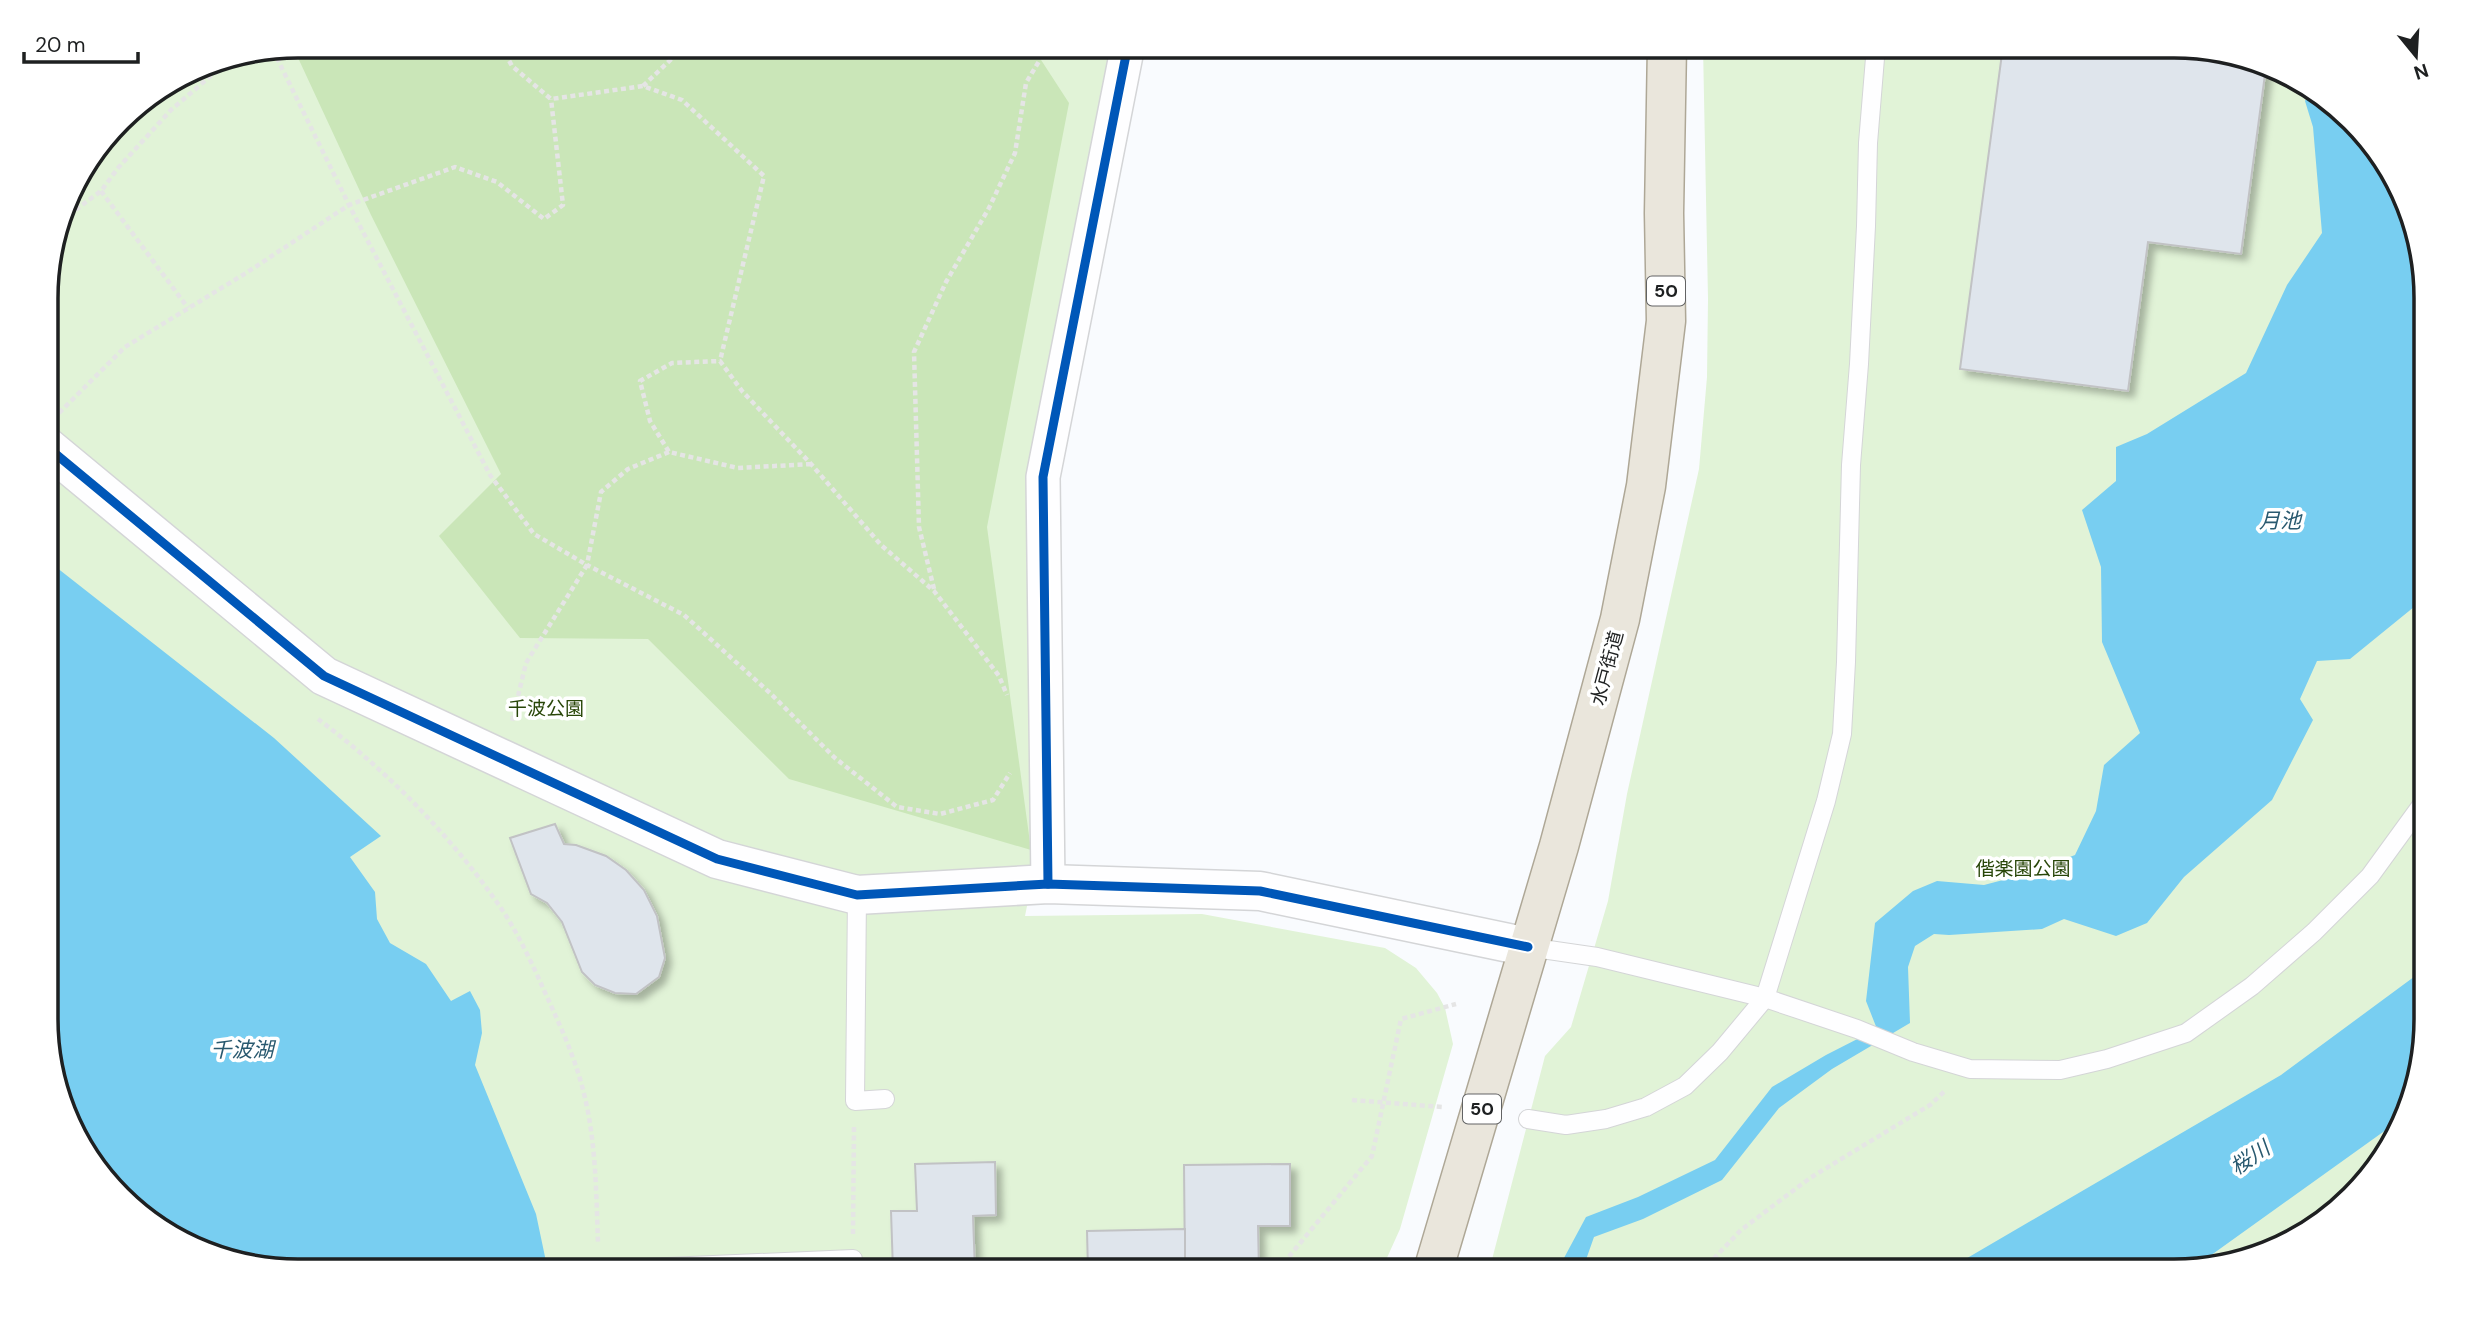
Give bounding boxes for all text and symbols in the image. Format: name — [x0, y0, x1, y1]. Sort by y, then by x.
scale bar — [24, 21, 138, 65]
north arrow — [2381, 21, 2451, 91]
text: 20 m — [35, 31, 86, 59]
text: N — [2411, 58, 2432, 86]
road number: 50 — [1647, 276, 1685, 306]
water label: 月池 — [2259, 507, 2303, 535]
street label: 水戸街道 — [1585, 628, 1629, 708]
park label: 千波公園 — [508, 696, 584, 721]
park label: 偕楽園公園 — [1975, 856, 2071, 881]
water label: 千波湖 — [211, 1036, 276, 1064]
road number: 50 — [1463, 1094, 1501, 1124]
water label: 桜川 — [2225, 1134, 2277, 1181]

